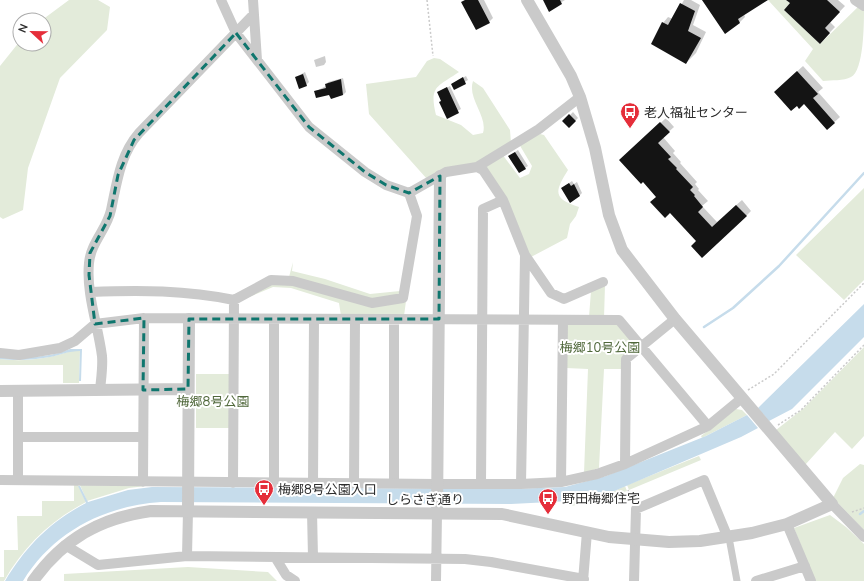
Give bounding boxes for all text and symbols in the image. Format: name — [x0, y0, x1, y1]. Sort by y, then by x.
north arrow — [12, 12, 52, 52]
text: N — [15, 22, 32, 35]
bus stop icon: 老人福祉センター — [619, 101, 641, 129]
place label: 老人福祉センター — [644, 104, 748, 122]
park label: 梅郷10号公園 — [560, 339, 640, 357]
park label: 梅郷8号公園 — [177, 393, 249, 411]
bus stop icon: 梅郷8号公園入口 — [253, 478, 275, 506]
place label: 梅郷8号公園入口 — [278, 481, 377, 499]
bus stop icon: 野田梅郷住宅 — [537, 487, 559, 515]
place label: 野田梅郷住宅 — [562, 490, 640, 508]
street label: しらさぎ通り — [386, 491, 464, 509]

